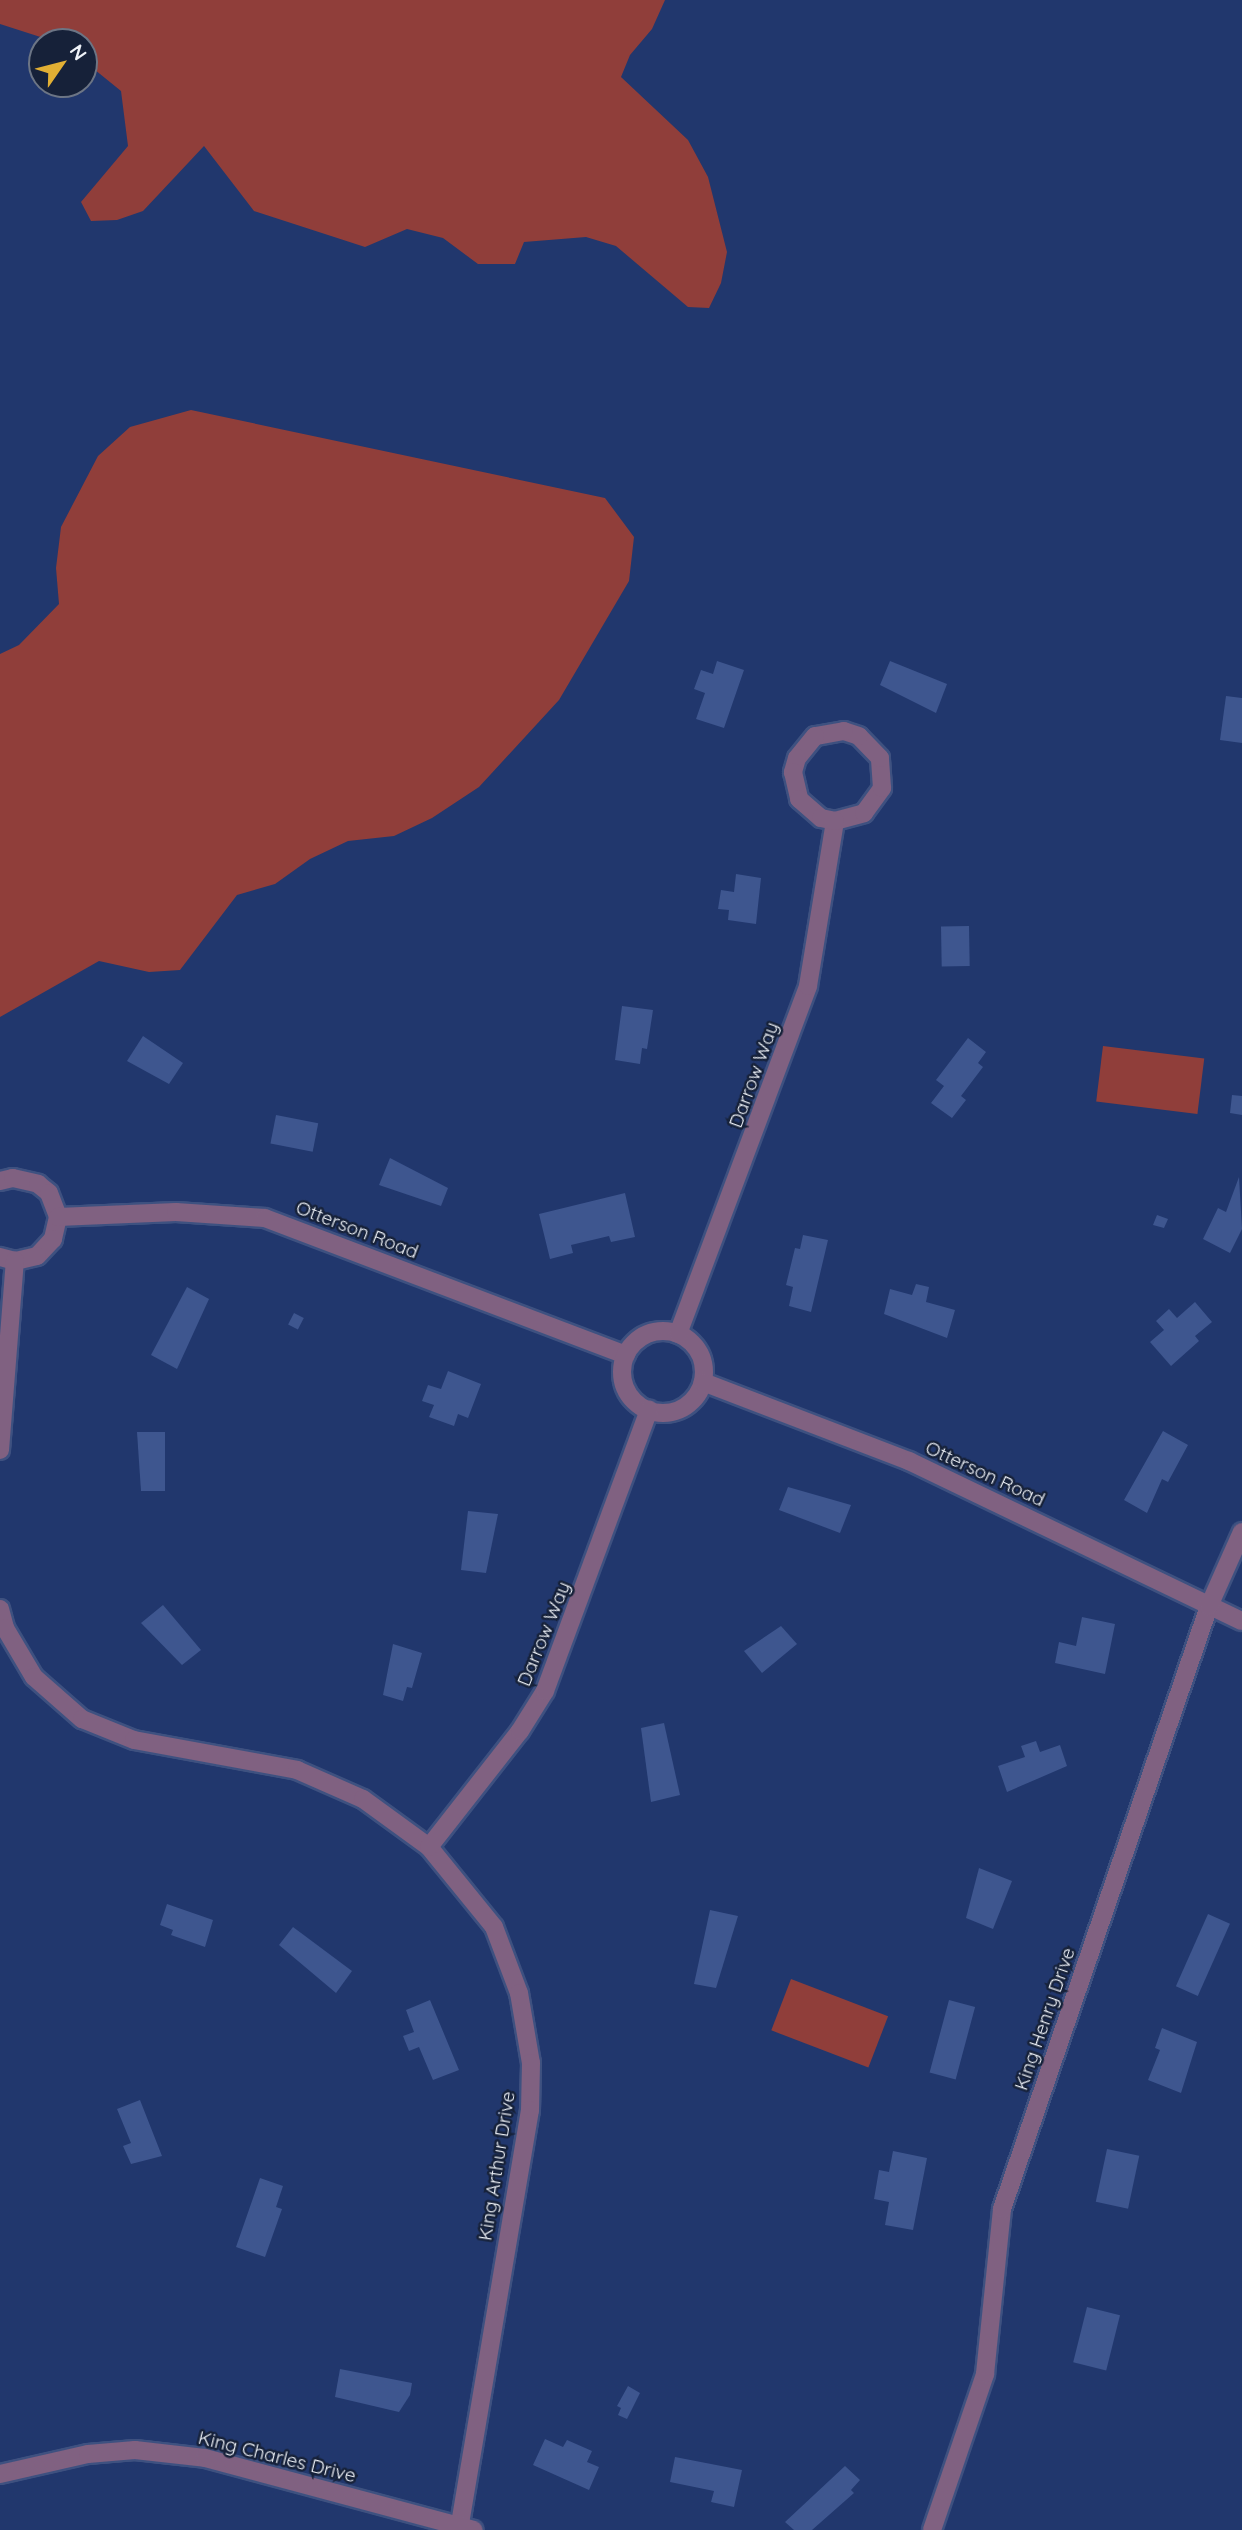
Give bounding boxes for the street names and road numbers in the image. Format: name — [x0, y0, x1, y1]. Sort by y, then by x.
street label: Darrow Way — [724, 1019, 784, 1131]
street label: Otterson Road — [293, 1196, 421, 1264]
street label: Otterson Road — [922, 1436, 1048, 1512]
street label: Darrow Way — [513, 1578, 575, 1690]
street label: King Henry Drive — [1010, 1945, 1080, 2093]
street label: King Arthur Drive — [474, 2090, 520, 2242]
street label: King Charles Drive — [196, 2426, 358, 2488]

